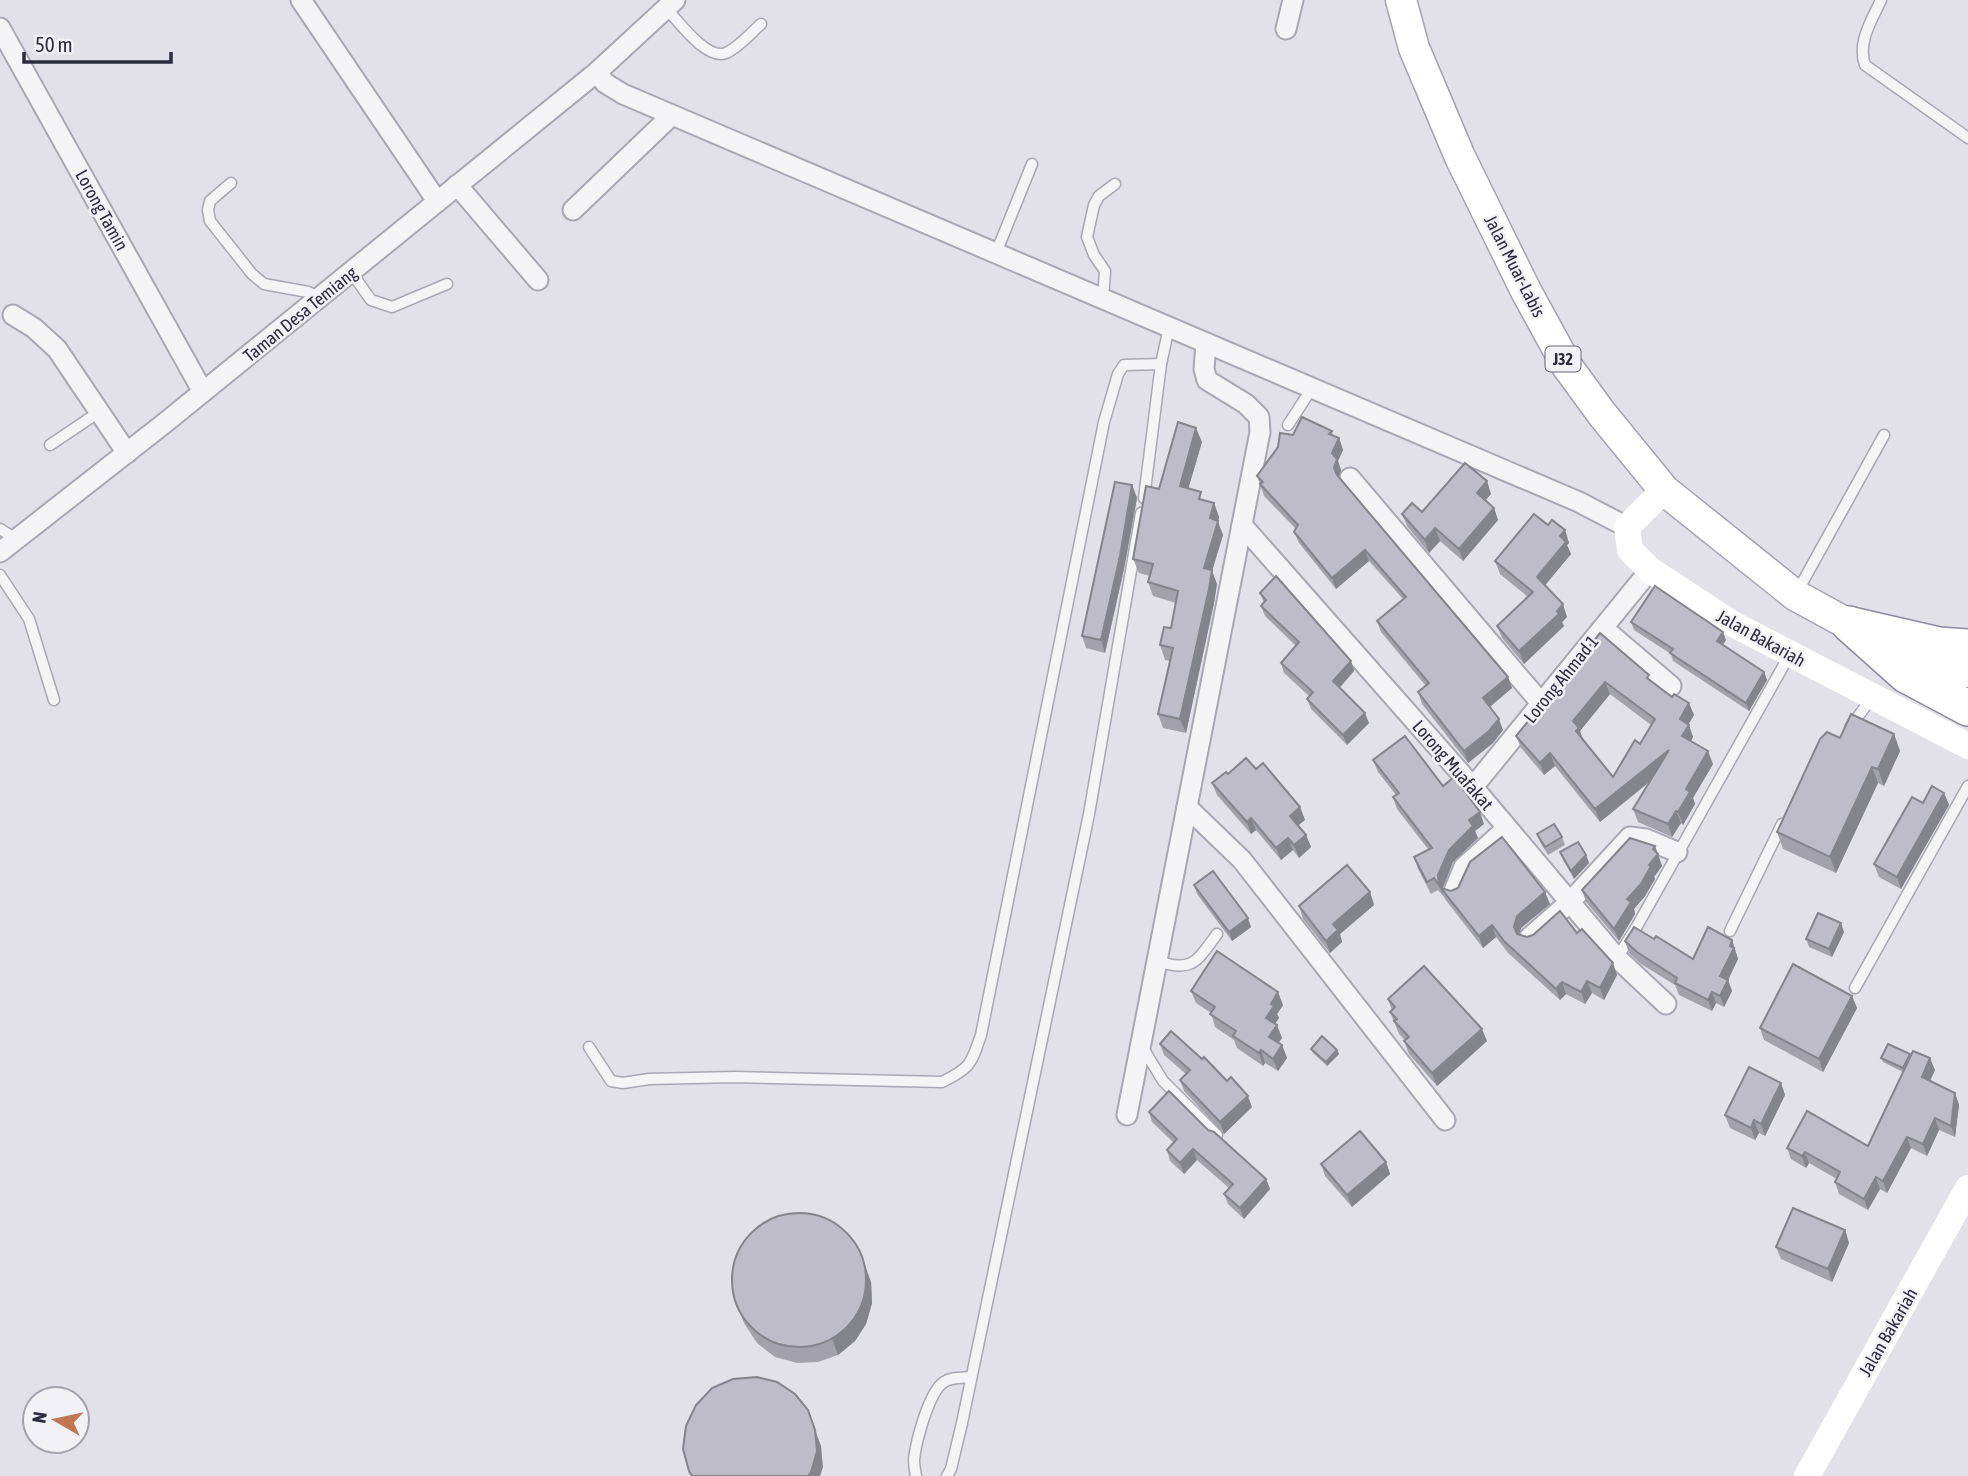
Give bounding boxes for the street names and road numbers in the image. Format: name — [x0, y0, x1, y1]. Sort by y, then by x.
street label: Lorong Tamin — [71, 166, 133, 254]
street label: Jalan Muar-Labis — [1480, 211, 1550, 321]
street label: Taman Desa Temiang — [239, 262, 361, 366]
road number: J32 — [1546, 346, 1580, 372]
street label: Jalan Bakariah — [1713, 605, 1809, 671]
street label: Lorong Ahmad 1 — [1519, 631, 1603, 727]
street label: Lorong Muafakat — [1408, 716, 1498, 814]
street label: Jalan Bakariah — [1854, 1284, 1922, 1380]

